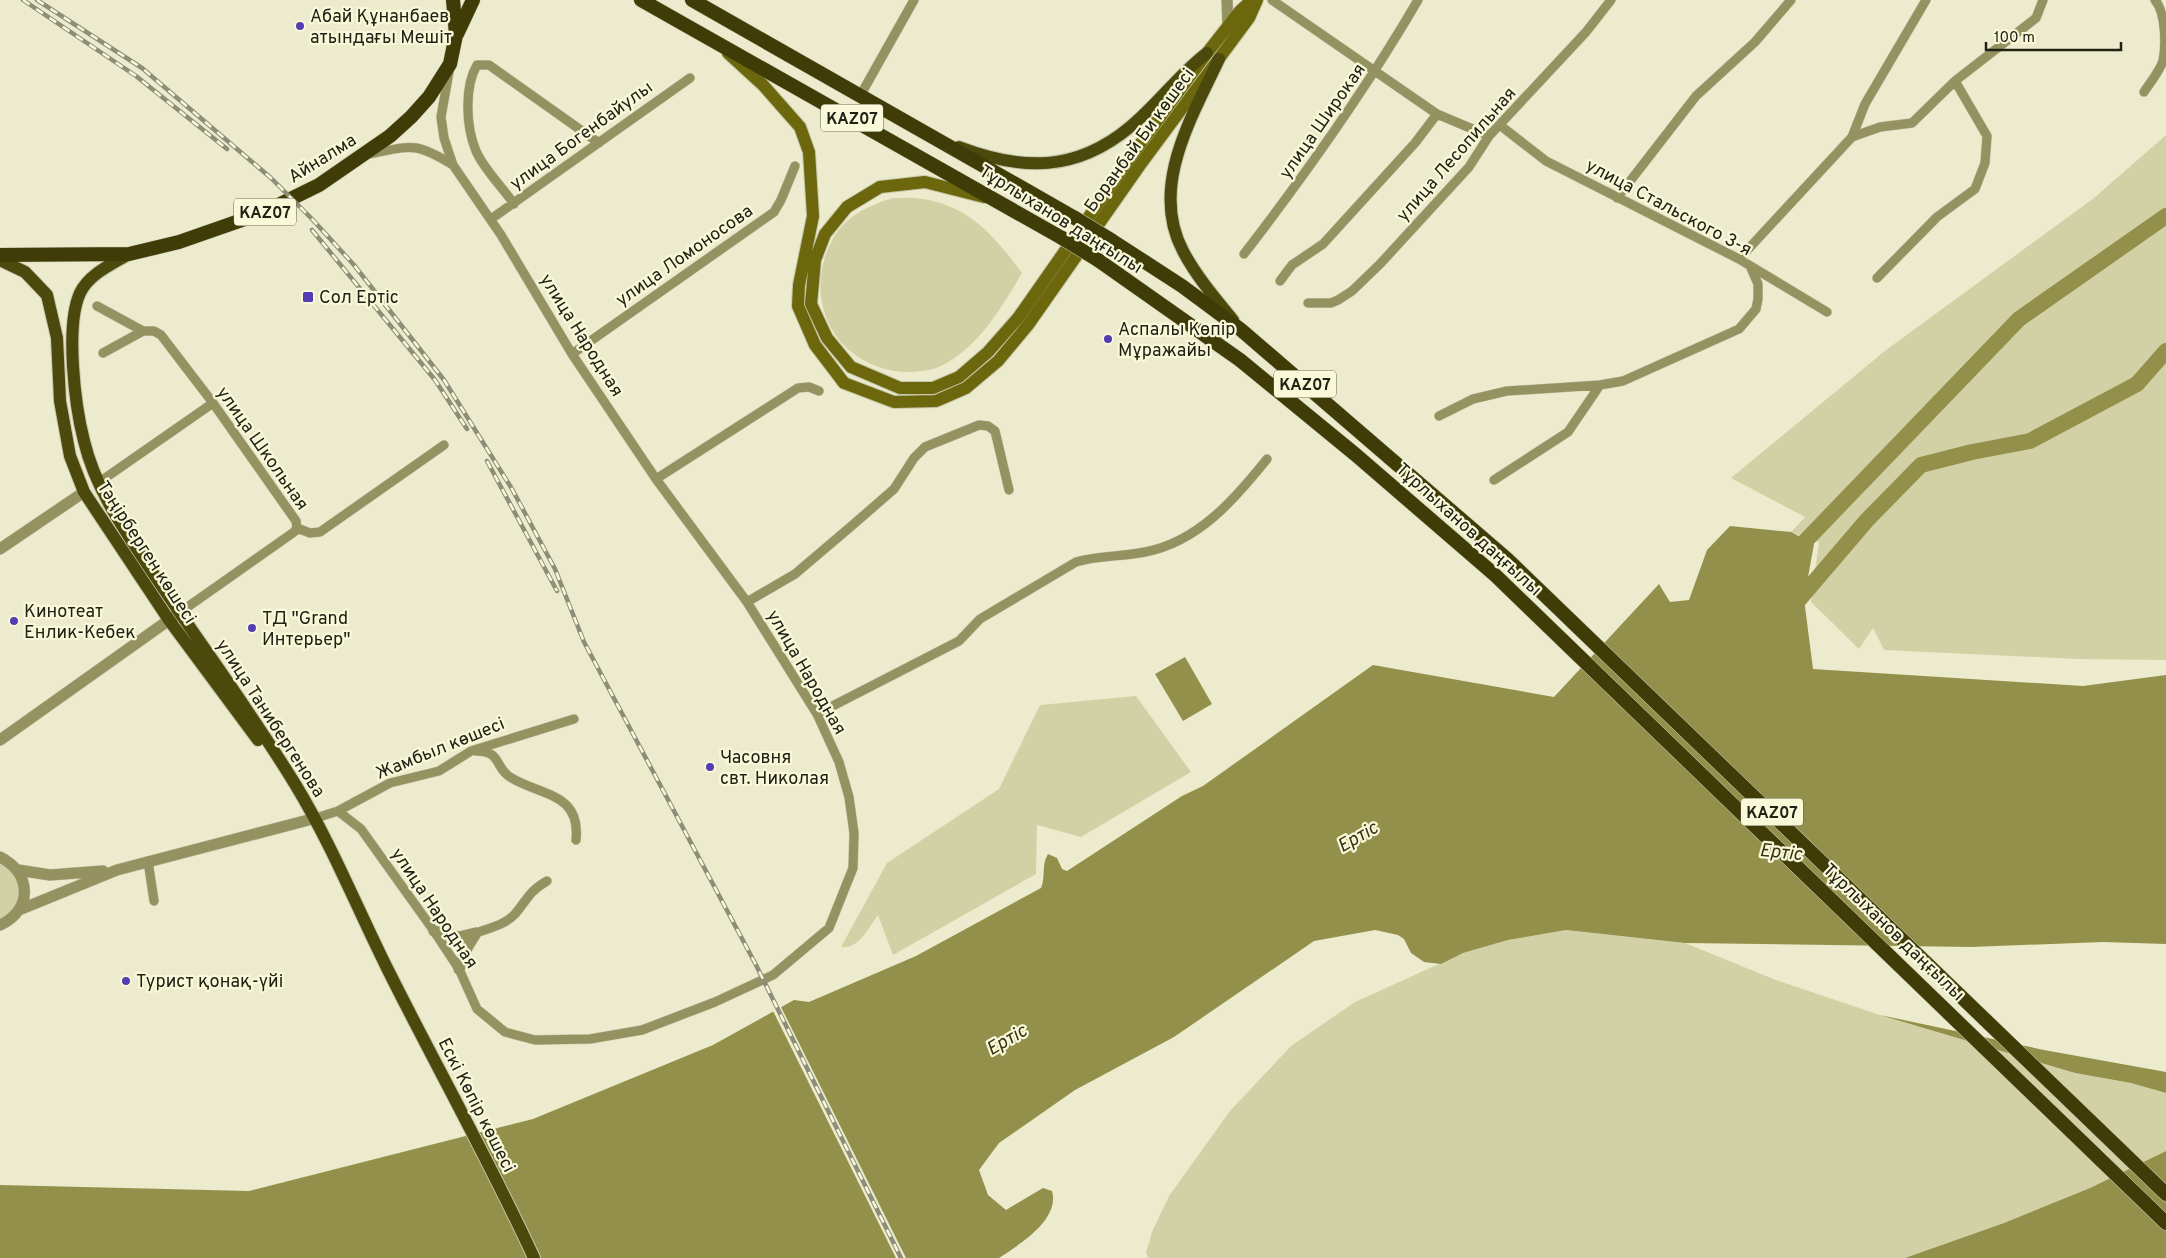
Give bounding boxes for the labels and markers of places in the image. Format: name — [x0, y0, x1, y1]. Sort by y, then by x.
place label: Абай Құнанбаев атындағы Мешіт — [310, 6, 452, 50]
marker: Абай Құнанбаев атындағы Мешіт — [294, 20, 306, 32]
place label: Сол Ертіс — [319, 287, 399, 310]
marker: Сол Ертіс — [301, 290, 315, 304]
place label: Аспалы Көпір Мұражайы — [1118, 319, 1236, 363]
marker: Аспалы Көпір Мұражайы — [1102, 333, 1114, 345]
place label: Кинотеат Енлик-Кебек — [24, 601, 136, 645]
place label: ТД "Grand Интерьер" — [262, 608, 350, 652]
marker: Кинотеат Енлик-Кебек — [8, 615, 20, 627]
marker: ТД "Grand Интерьер" — [246, 622, 258, 634]
place label: Часовня свт. Николая — [720, 747, 829, 791]
marker: Часовня свт. Николая — [704, 761, 716, 773]
place label: Турист қонақ-үйі — [136, 971, 283, 994]
marker: Турист қонақ-үйі — [120, 975, 132, 987]

